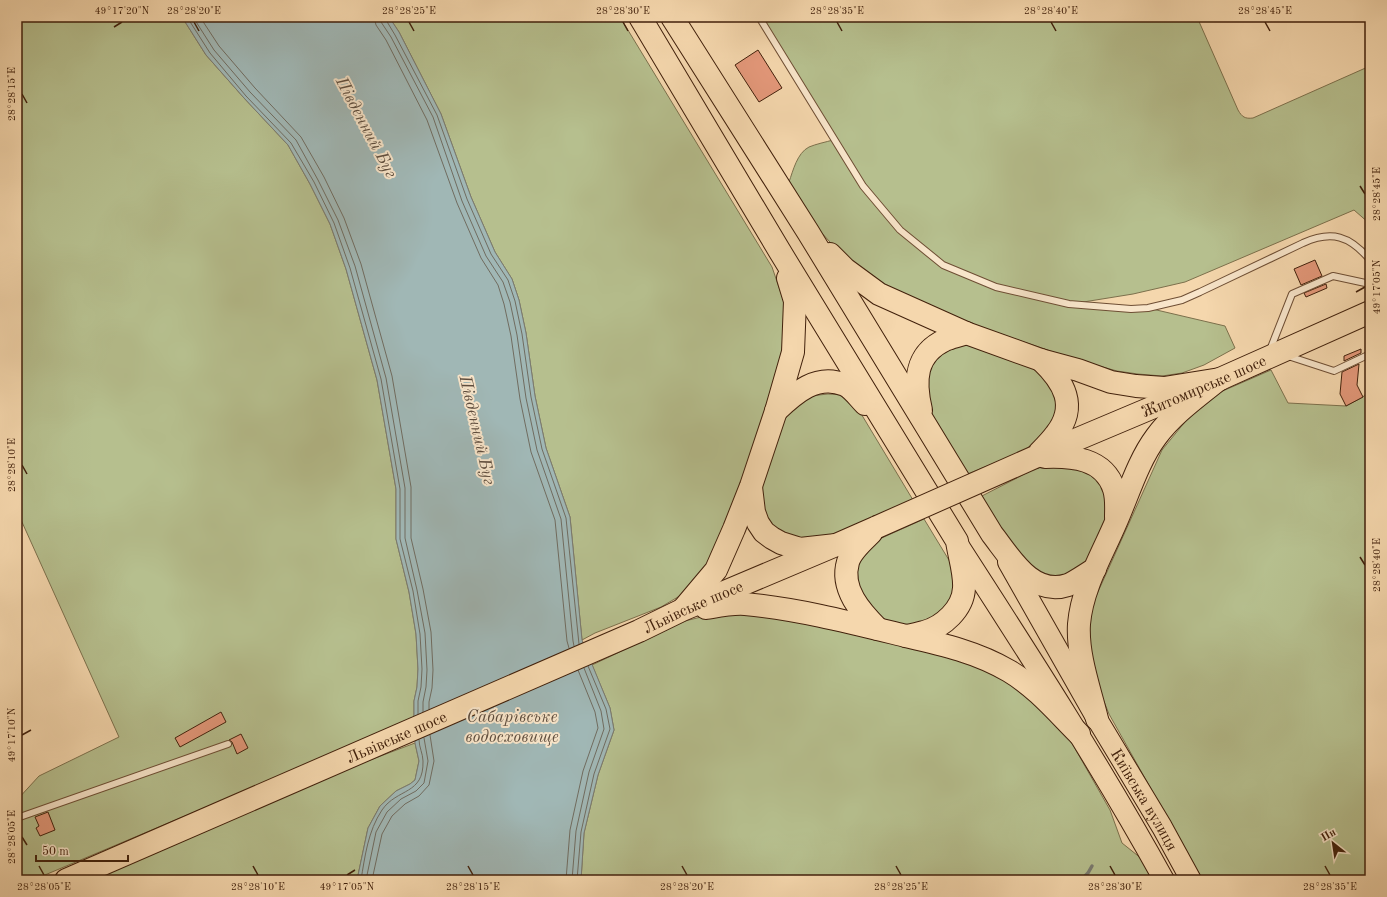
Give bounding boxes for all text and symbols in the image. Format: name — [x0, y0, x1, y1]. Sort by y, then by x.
text: 49°17'20"N — [95, 6, 150, 16]
text: 28°28'20"E — [167, 6, 221, 16]
text: 28°28'25"E — [382, 6, 436, 16]
text: 28°28'30"E — [596, 6, 650, 16]
text: 28°28'35"E — [810, 6, 864, 16]
text: 28°28'40"E — [1024, 6, 1078, 16]
text: 28°28'45"E — [1238, 6, 1292, 16]
text: 28°28'15"E — [7, 67, 17, 121]
water label: Південний Буг — [331, 73, 399, 181]
text: 28°28'45"E — [1372, 167, 1382, 221]
text: 49°17'05"N — [1372, 259, 1382, 314]
street label: Житомирське шосе — [1139, 353, 1269, 421]
water label: Південний Буг — [455, 373, 497, 487]
text: 28°28'10"E — [7, 438, 17, 492]
text: 28°28'40"E — [1372, 538, 1382, 592]
street label: Львівське шосе — [641, 579, 746, 638]
text: 49°17'10"N — [7, 707, 17, 762]
water label: Сабарівське водосховище — [465, 709, 559, 746]
street label: Львівське шосе — [344, 710, 450, 767]
street label: Київська вулиця — [1107, 747, 1179, 854]
text: 28°28'05"E — [7, 810, 17, 864]
north arrow — [1313, 823, 1353, 863]
text: Пн — [1319, 827, 1338, 844]
scale bar — [36, 837, 128, 863]
text: 50 m — [42, 845, 69, 858]
text: 28°28'05"E — [17, 882, 71, 892]
text: 28°28'10"E — [231, 882, 285, 892]
text: 49°17'05"N — [320, 882, 375, 892]
text: 28°28'15"E — [446, 882, 500, 892]
text: 28°28'20"E — [660, 882, 714, 892]
text: 28°28'25"E — [874, 882, 928, 892]
text: 28°28'30"E — [1088, 882, 1142, 892]
text: 28°28'35"E — [1303, 882, 1357, 892]

